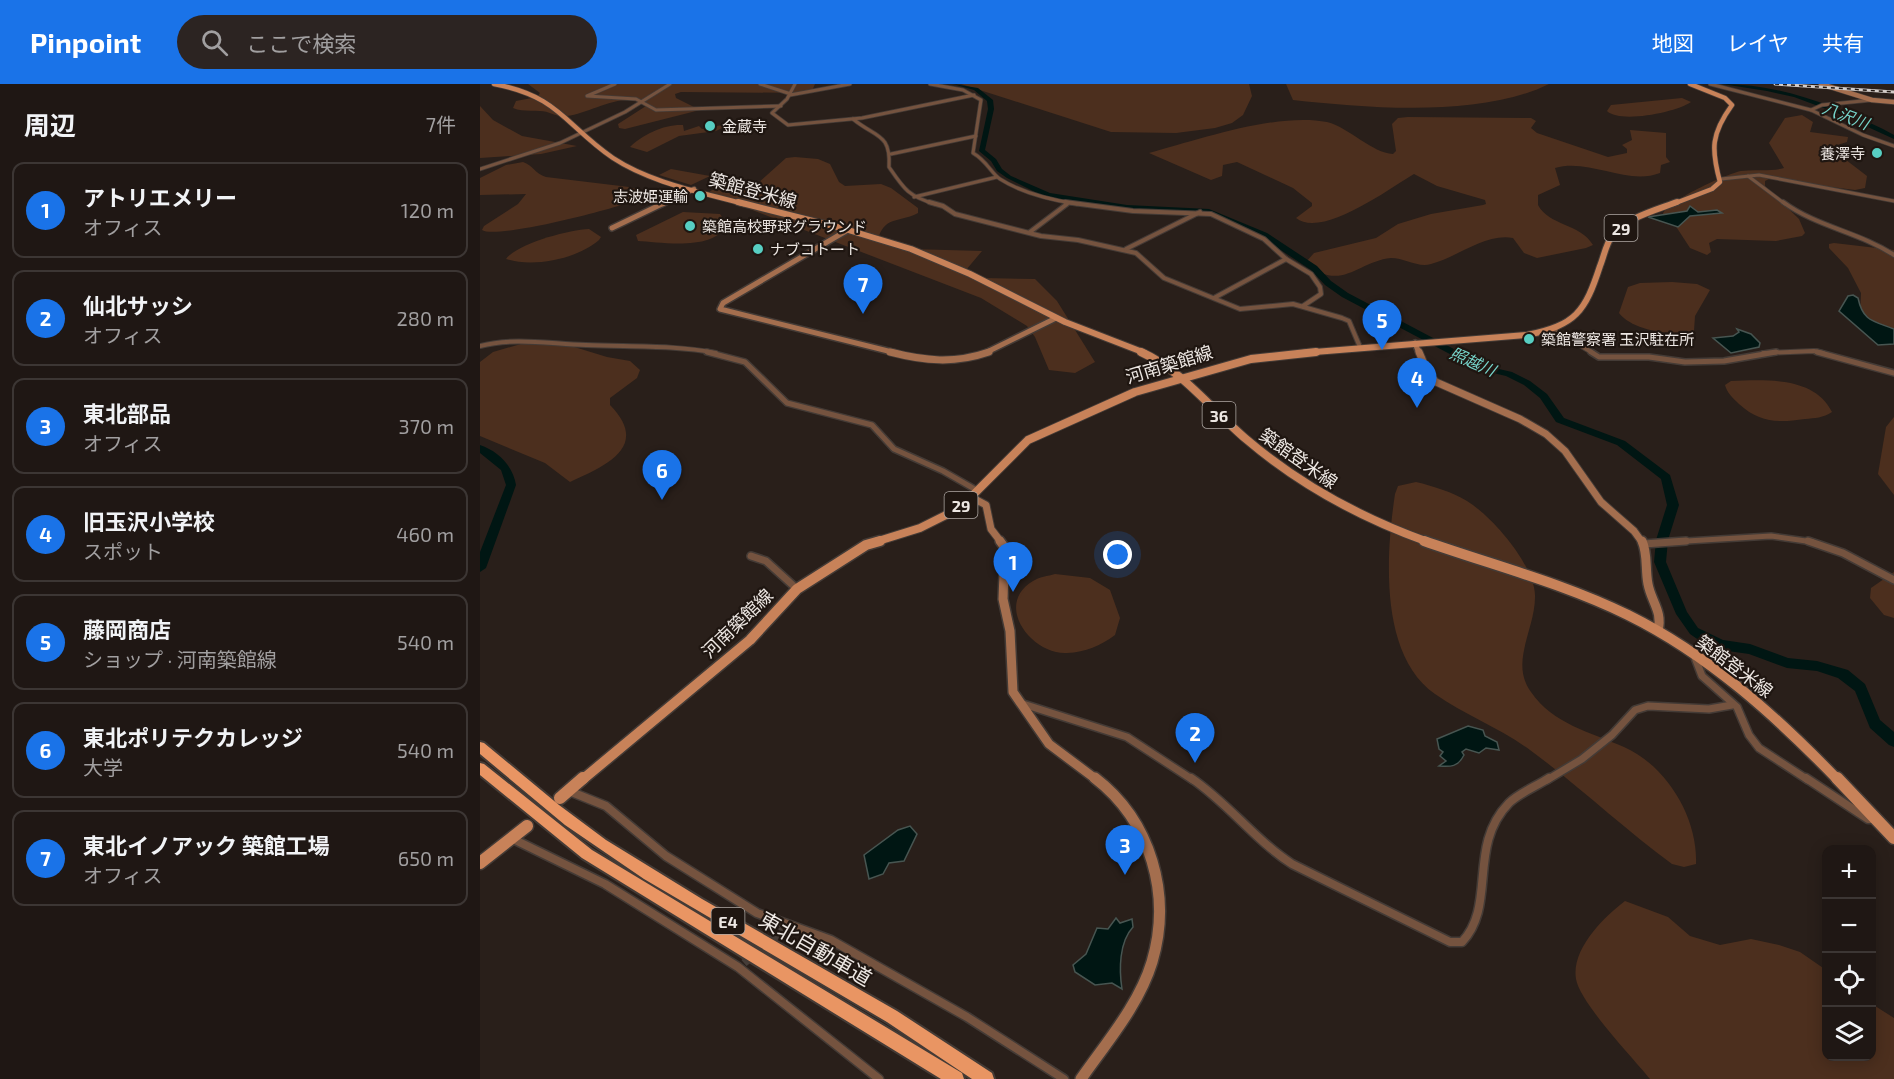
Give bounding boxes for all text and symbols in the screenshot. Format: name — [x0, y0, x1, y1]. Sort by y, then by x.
search box — [177, 15, 597, 69]
text: Pinpoint — [30, 25, 141, 59]
icon: search — [198, 26, 231, 59]
text: ここで検索 — [246, 30, 356, 56]
text: 地図 — [1652, 30, 1694, 55]
text: レイヤ — [1727, 30, 1789, 55]
text: 共有 — [1822, 30, 1864, 55]
water label: 八沢川 — [1820, 98, 1874, 133]
text: 周辺 — [24, 109, 76, 140]
text: 7件 — [426, 112, 456, 136]
place label: 金蔵寺 — [722, 117, 767, 135]
marker: 金蔵寺 — [703, 119, 717, 133]
place label: 養澤寺 — [1820, 144, 1865, 162]
marker: 養澤寺 — [1870, 146, 1884, 160]
street label: 築館登米線 — [707, 168, 799, 212]
text: アトリエメリー — [83, 184, 237, 210]
place label: 志波姫運輸 — [613, 187, 688, 205]
marker: 志波姫運輸 — [693, 189, 707, 203]
text: 1 — [41, 198, 50, 222]
text: 120 m — [401, 198, 454, 222]
text: オフィス — [83, 215, 163, 239]
road number: 29 — [1604, 215, 1638, 241]
place label: 築館高校野球グラウンド — [702, 217, 867, 235]
marker: 築館高校野球グラウンド — [683, 219, 697, 233]
place label: ナブコトート — [770, 240, 860, 258]
marker: ナブコトート — [751, 242, 765, 256]
pin: 7 — [844, 264, 883, 314]
text: 仙北サッシ — [83, 292, 193, 318]
pin: 5 — [1362, 300, 1402, 350]
text: 2 — [40, 306, 51, 330]
text: 280 m — [397, 306, 454, 330]
text: オフィス — [83, 323, 163, 347]
place label: 築館警察署 玉沢駐在所 — [1541, 330, 1694, 348]
marker: 築館警察署 玉沢駐在所 — [1522, 332, 1536, 346]
street label: 河南築館線 — [1123, 340, 1215, 388]
water label: 照越川 — [1447, 343, 1501, 380]
pin: 4 — [1398, 358, 1436, 408]
text: 東北部品 — [83, 400, 171, 426]
road number: 36 — [1202, 402, 1236, 428]
text: 3 — [40, 414, 51, 438]
text: 370 m — [399, 414, 454, 438]
street label: 築館登米線 — [1256, 423, 1342, 493]
text: オフィス — [83, 431, 163, 455]
pin: 6 — [642, 450, 681, 500]
road number: 29 — [944, 492, 978, 518]
text: 旧玉沢小学校 — [83, 508, 215, 534]
text: 4 — [39, 522, 52, 546]
text: 460 m — [396, 522, 454, 546]
text: スポット — [83, 539, 163, 563]
your location — [1103, 540, 1132, 569]
pin: 1 — [994, 542, 1032, 592]
street label: 河南築館線 — [697, 584, 777, 662]
text: 藤岡商店 — [83, 616, 171, 642]
text: 5 — [40, 630, 51, 654]
text: 540 m — [397, 630, 454, 654]
street label: 築館登米線 — [1692, 630, 1778, 702]
text: ショップ · 河南築館線 — [83, 647, 277, 671]
pin: 2 — [1176, 714, 1214, 763]
text: 東北ポリテクカレッジ — [83, 724, 303, 750]
text: 6 — [40, 738, 51, 762]
text: 540 m — [397, 738, 454, 762]
text: 大学 — [83, 755, 123, 779]
pin: 3 — [1106, 826, 1144, 875]
text: 東北イノアック 築館工場 — [83, 832, 330, 858]
map controls — [1822, 845, 1876, 1061]
button: + — [1822, 845, 1876, 899]
text: 7 — [40, 846, 51, 870]
text: 650 m — [398, 846, 454, 870]
text: オフィス — [83, 863, 163, 887]
button: − — [1822, 899, 1876, 953]
street label: 東北自動車道 — [755, 906, 877, 990]
road number: E4 — [712, 908, 744, 934]
button: locate — [1822, 953, 1876, 1007]
button: layers — [1822, 1007, 1876, 1061]

